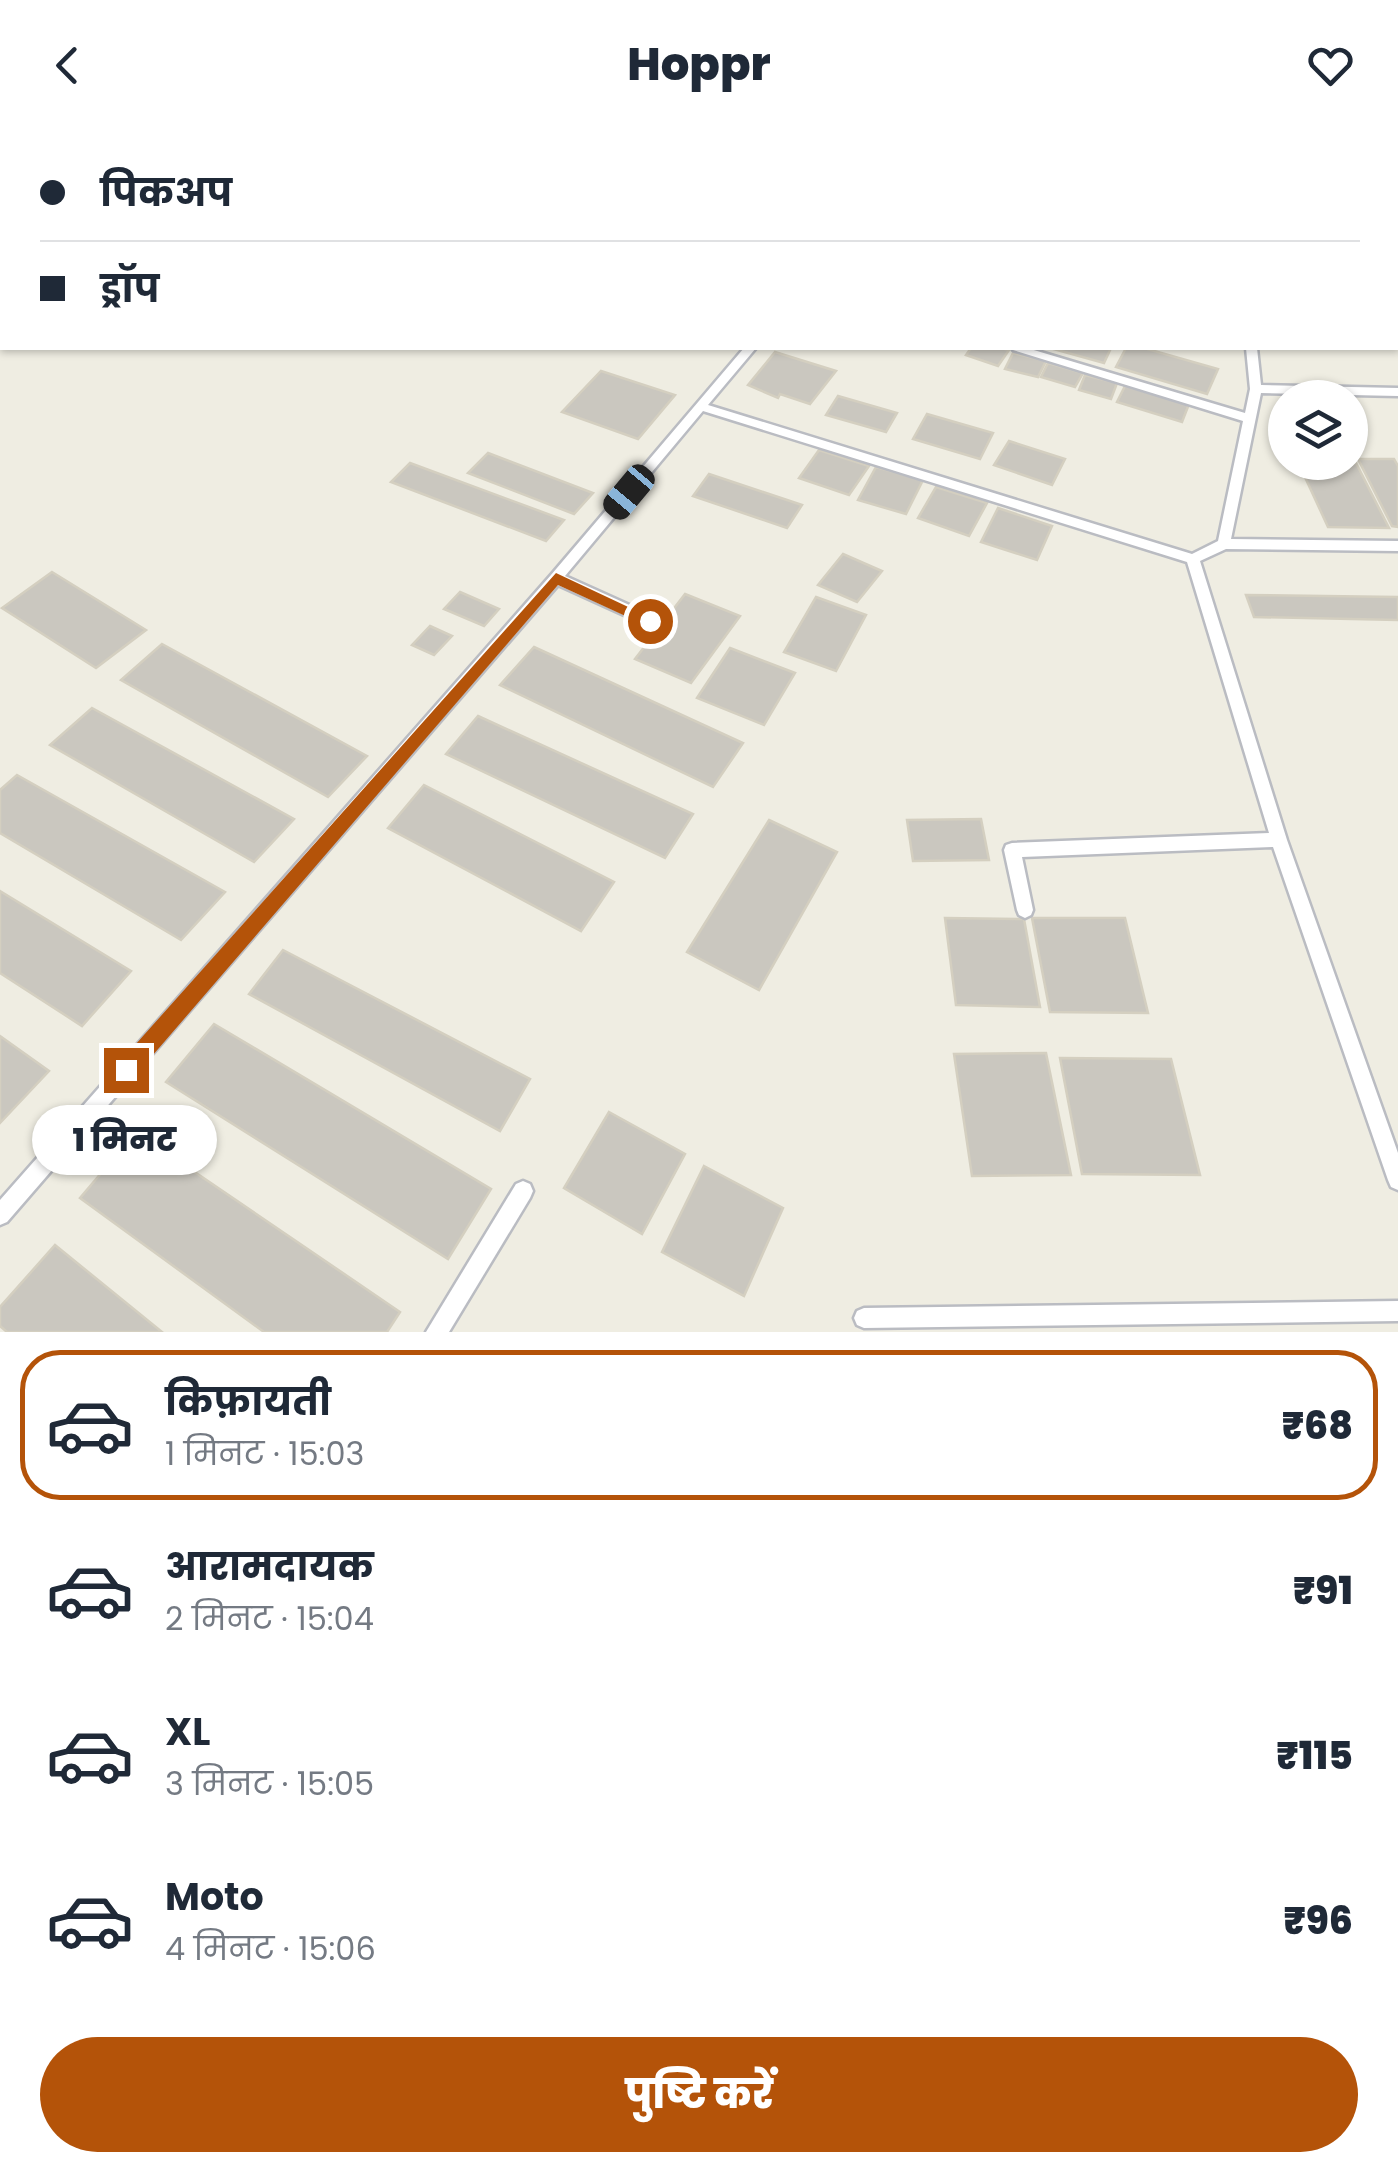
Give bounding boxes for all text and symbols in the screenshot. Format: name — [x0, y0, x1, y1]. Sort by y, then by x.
text: Hoppr — [627, 33, 771, 96]
icon: back — [40, 38, 95, 93]
icon: heart — [1303, 38, 1358, 93]
text: पिकअप — [100, 166, 232, 219]
text: ड्रॉप — [100, 262, 159, 315]
map controls — [1268, 380, 1368, 480]
button: layers — [1268, 380, 1368, 480]
car — [598, 459, 660, 525]
route start — [628, 599, 673, 644]
route end — [104, 1048, 149, 1093]
callout: 1 मिनट — [34, 1105, 218, 1175]
text: 1 मिनट — [73, 1117, 176, 1162]
text: किफ़ायती — [165, 1375, 331, 1428]
icon: car — [45, 1380, 135, 1470]
text: ₹68 — [1282, 1399, 1353, 1452]
text: 1 मिनट · 15:03 — [165, 1431, 364, 1476]
text: आरामदायक — [165, 1540, 374, 1593]
icon: car — [45, 1545, 135, 1635]
text: ₹91 — [1293, 1564, 1353, 1617]
text: 2 मिनट · 15:04 — [165, 1596, 374, 1641]
text: XL — [165, 1705, 210, 1758]
icon: car — [45, 1710, 135, 1800]
text: ₹115 — [1276, 1729, 1353, 1782]
text: 3 मिनट · 15:05 — [165, 1761, 374, 1806]
text: Moto — [165, 1870, 264, 1923]
icon: car — [45, 1875, 135, 1965]
text: ₹96 — [1283, 1894, 1353, 1947]
text: 4 मिनट · 15:06 — [165, 1926, 376, 1971]
button: पुष्टि करें — [40, 2037, 1358, 2152]

